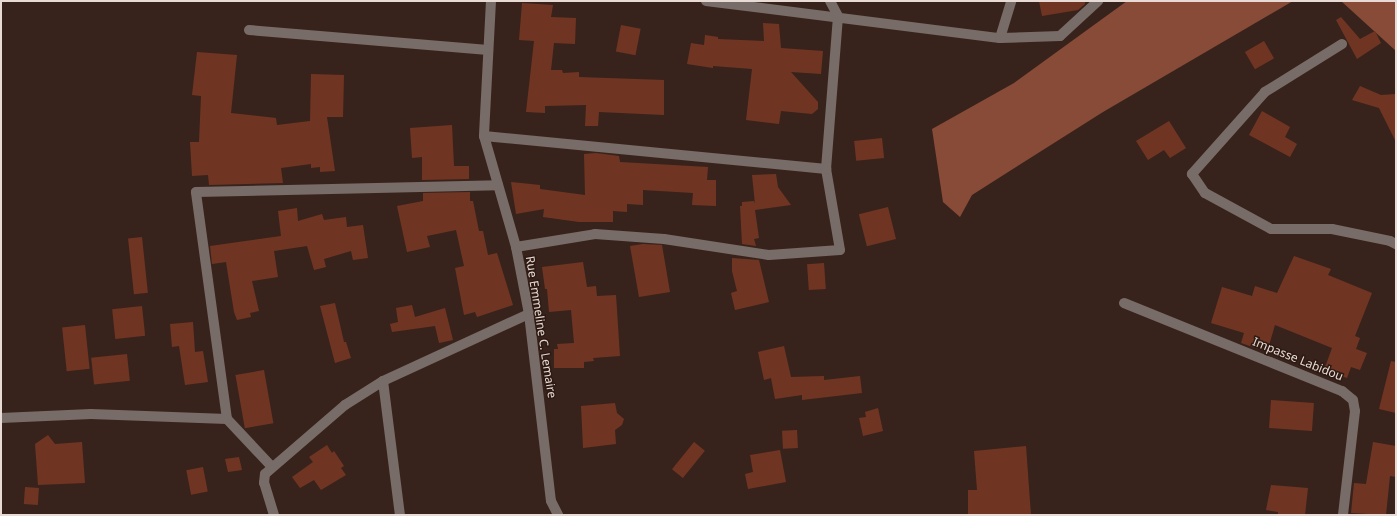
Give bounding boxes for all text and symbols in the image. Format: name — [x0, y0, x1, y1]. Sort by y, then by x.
street label: Rue Emmeline C. Lemaire — [523, 255, 559, 399]
street label: Impasse Labidou — [1251, 334, 1345, 384]

